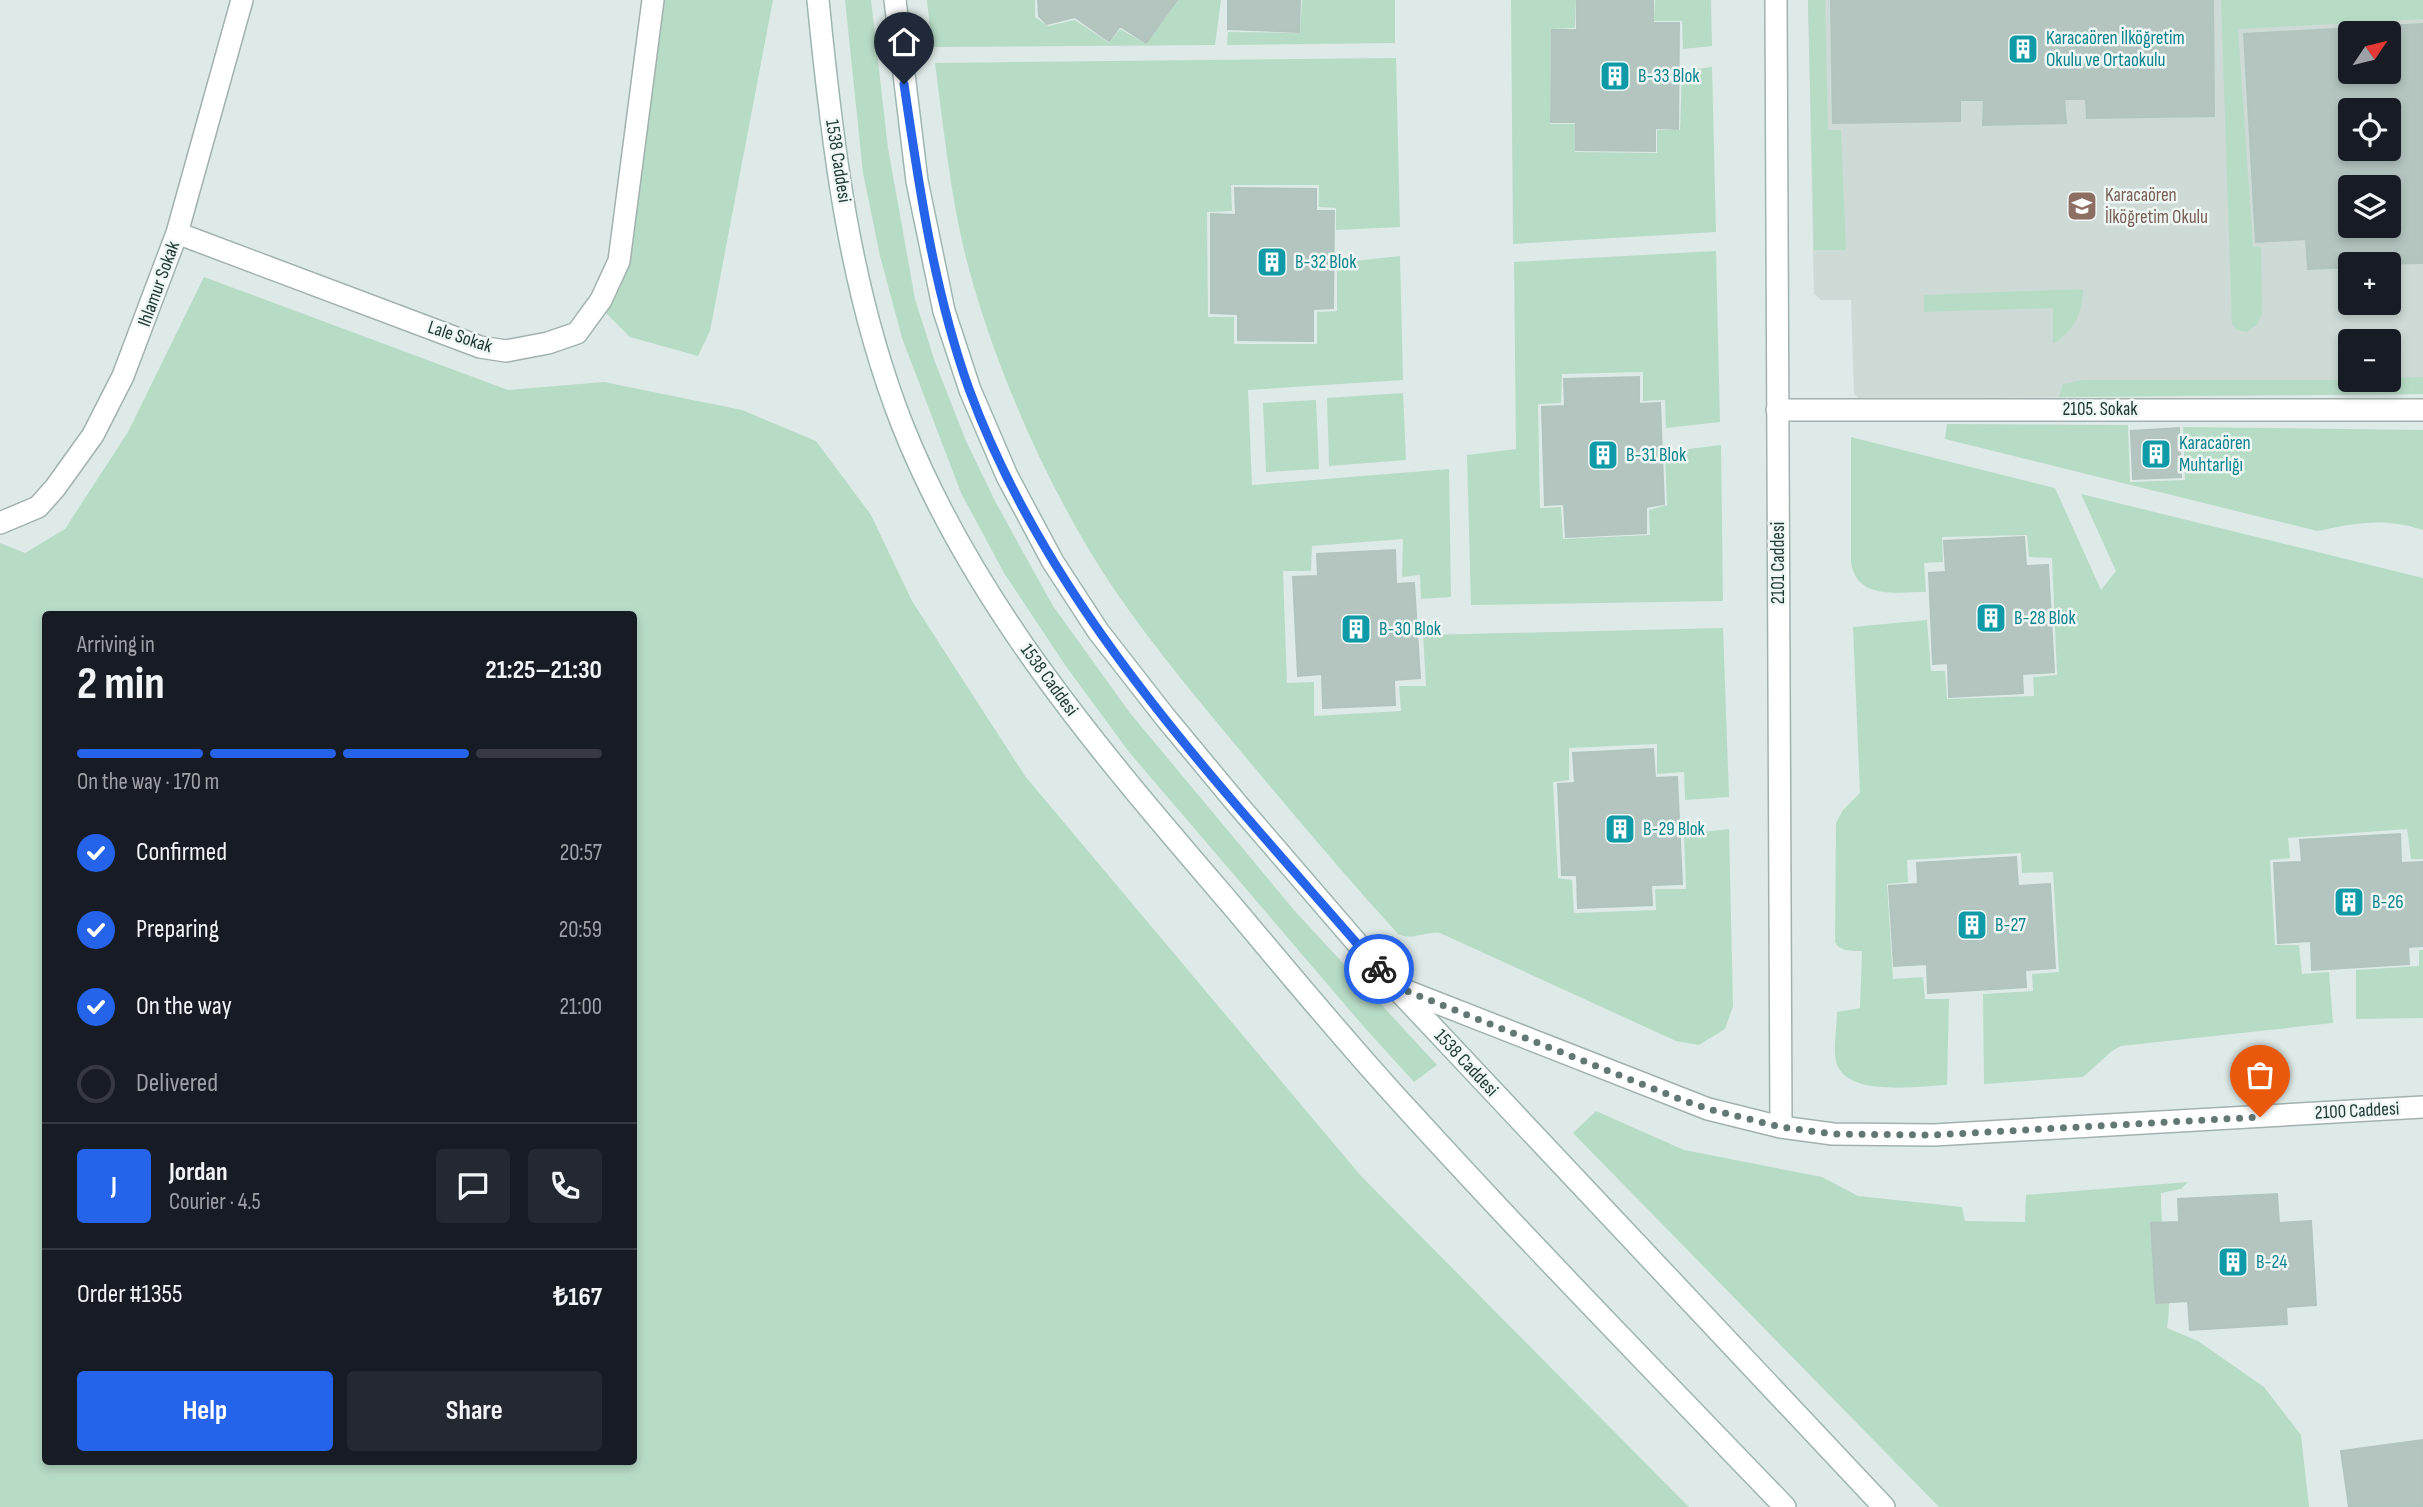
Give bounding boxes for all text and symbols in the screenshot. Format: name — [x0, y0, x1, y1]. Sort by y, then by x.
pin — [874, 12.0, 934, 84]
north arrow — [2338, 21, 2401, 84]
map controls — [2338, 21, 2401, 392]
icon: home — [885, 23, 923, 61]
place label: Karacaören İlköğretim Okulu ve Ortaokulu — [2046, 27, 2185, 72]
building icon: Karacaören İlköğretim Okulu ve Ortaokulu — [2006, 32, 2040, 66]
building icon: B-33 Blok — [1598, 59, 1632, 93]
place label: B-33 Blok — [1638, 65, 1700, 88]
button: locate — [2338, 98, 2401, 161]
street label: 1538 Caddesi — [820, 118, 856, 204]
button: layers — [2338, 175, 2401, 238]
place label: Karacaören İlköğretim Okulu — [2105, 184, 2208, 229]
school or university icon: Karacaören İlköğretim Okulu — [2065, 189, 2099, 223]
street label: Ihlamur Sokak — [133, 237, 185, 330]
building icon: B-32 Blok — [1255, 245, 1289, 279]
place label: B-32 Blok — [1295, 251, 1357, 274]
button: + — [2338, 252, 2401, 315]
street label: Lale Sokak — [425, 316, 496, 358]
button: − — [2338, 329, 2401, 392]
street label: 2105. Sokak — [2062, 398, 2138, 421]
place label: Karacaören Muhtarlığı — [2179, 432, 2251, 477]
building icon: Karacaören Muhtarlığı — [2139, 437, 2173, 471]
building icon: B-31 Blok — [1586, 438, 1620, 472]
place label: B-31 Blok — [1626, 444, 1687, 467]
street label: 2101 Caddesi — [1767, 522, 1790, 604]
building icon: B-28 Blok — [1974, 601, 2008, 635]
place label: B-28 Blok — [2014, 607, 2076, 630]
building icon: B-30 Blok — [1339, 612, 1373, 646]
place label: B-30 Blok — [1379, 618, 1442, 641]
text: Arriving in — [77, 631, 155, 659]
street label: 1538 Caddesi — [1015, 639, 1083, 721]
text: 21:25–21:30 — [485, 655, 602, 686]
text: 2 min — [77, 657, 165, 712]
text: On the way · 170 m — [77, 768, 219, 796]
building icon: B-29 Blok — [1603, 812, 1637, 846]
place label: B-29 Blok — [1643, 818, 1706, 841]
icon: check — [77, 834, 115, 872]
text: Confirmed — [136, 837, 227, 868]
text: 20:57 — [560, 839, 602, 867]
building icon: B-26 — [2332, 885, 2366, 919]
place label: B-26 — [2372, 891, 2404, 914]
building icon: B-27 — [1955, 908, 1989, 942]
icon: check — [77, 911, 115, 949]
text: Preparing — [136, 914, 219, 945]
place label: B-27 — [1995, 914, 2026, 937]
text: 20:59 — [559, 916, 602, 944]
courier — [1344, 934, 1414, 1004]
icon: bike — [1360, 950, 1398, 988]
icon: check — [77, 988, 115, 1026]
text: On the way — [136, 991, 232, 1022]
text: 21:00 — [560, 993, 602, 1021]
street label: 1538 Caddesi — [1429, 1025, 1503, 1101]
pin — [2230, 1045, 2290, 1117]
icon: bag — [2241, 1056, 2279, 1094]
text: Delivered — [136, 1068, 218, 1099]
street label: 2100 Caddesi — [2314, 1097, 2400, 1125]
button: chat — [436, 1149, 510, 1223]
button: phone — [528, 1149, 602, 1223]
text: Jordan — [169, 1157, 227, 1188]
text: J — [111, 1171, 117, 1202]
text: Courier · 4.5 — [169, 1188, 261, 1216]
building icon: B-24 — [2216, 1245, 2250, 1279]
place label: B-24 — [2256, 1251, 2287, 1274]
text: Order #1355 — [77, 1279, 182, 1310]
text: ₺167 — [553, 1282, 602, 1313]
button: Help — [77, 1371, 333, 1451]
button: Share — [347, 1371, 602, 1451]

